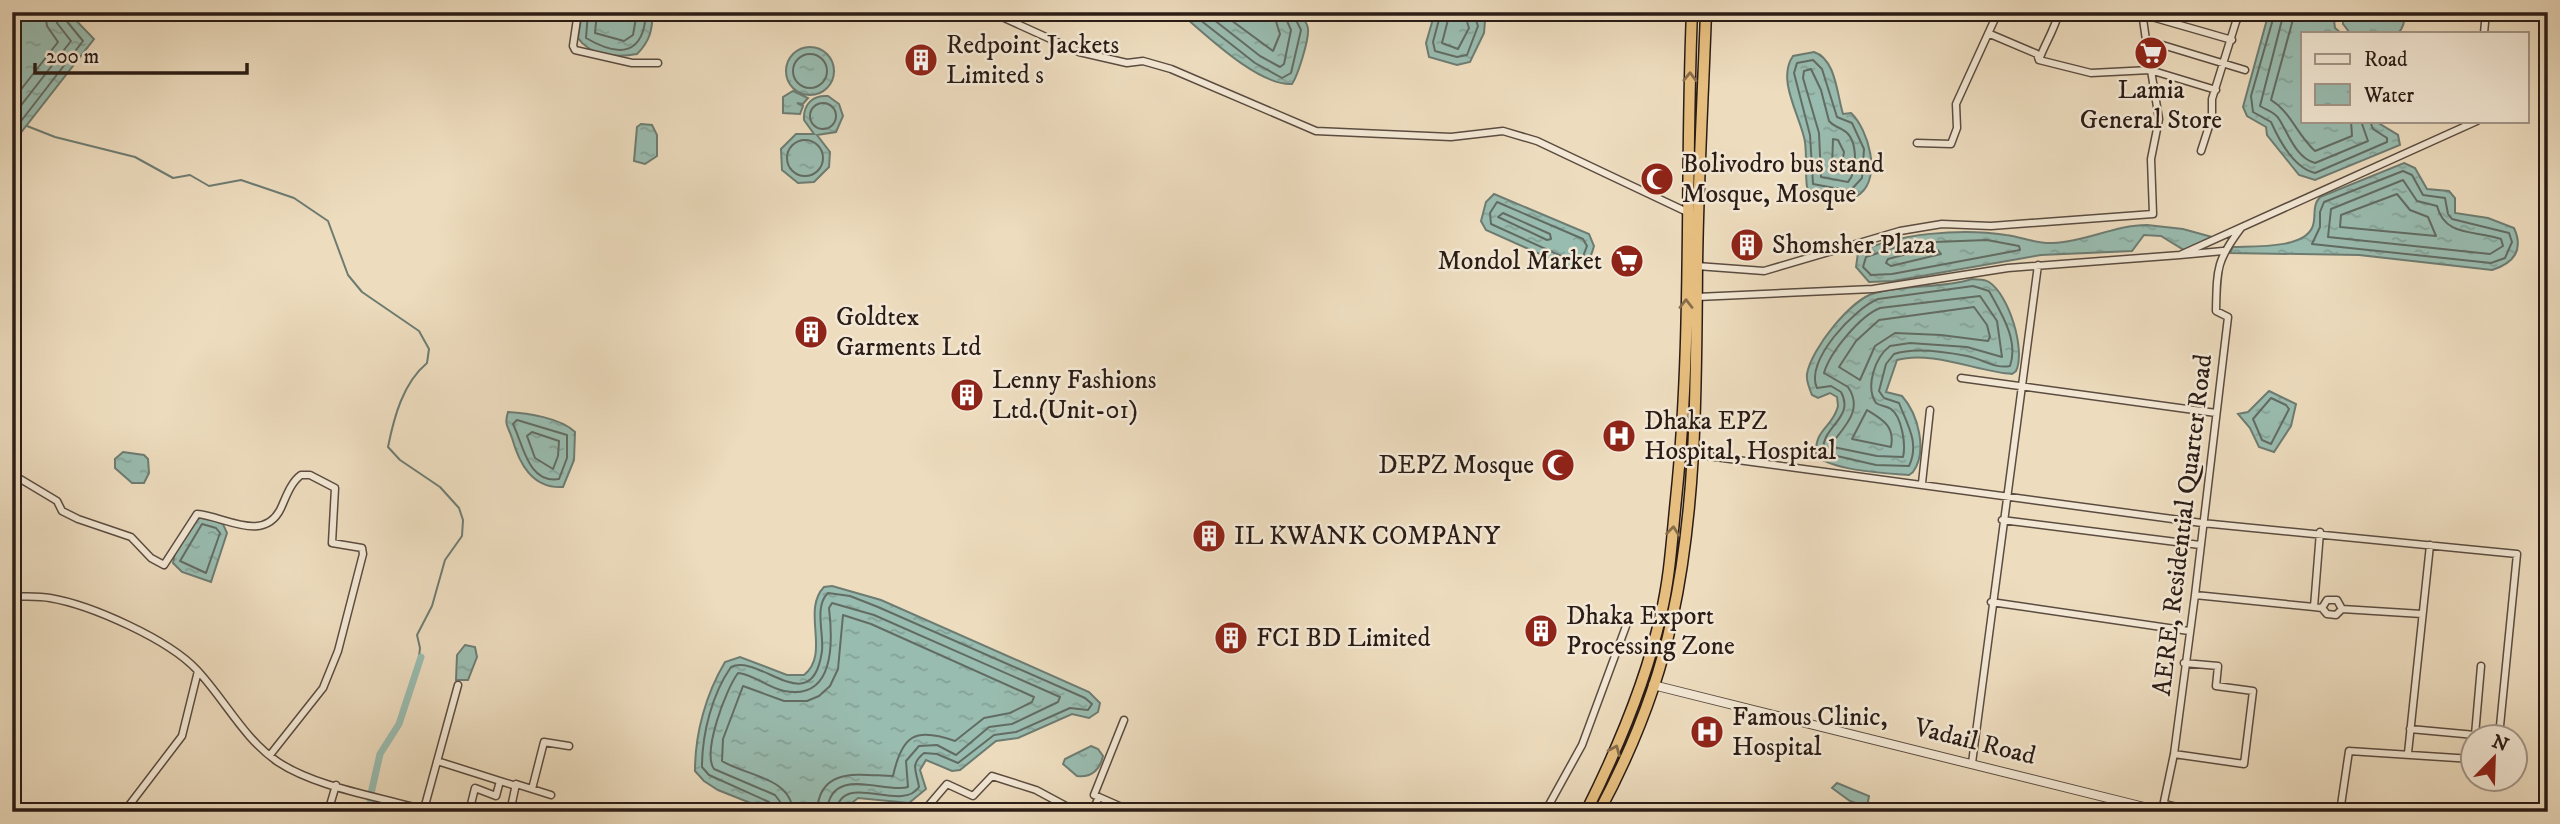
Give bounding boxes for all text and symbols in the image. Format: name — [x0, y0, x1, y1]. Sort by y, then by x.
place label: Redpoint Jackets Limited s — [946, 29, 1119, 92]
scale bar — [35, 32, 247, 76]
legend — [2301, 32, 2528, 122]
supermarket icon: Lamia General Store — [2132, 34, 2170, 72]
building icon: Redpoint Jackets Limited s — [902, 41, 940, 79]
text: 200 m — [46, 44, 99, 70]
text: Road — [2364, 47, 2408, 73]
one-way arrow — [1682, 71, 1698, 82]
place label: Lamia General Store — [2080, 74, 2222, 137]
text: Water — [2363, 83, 2414, 109]
place label: Bolivodro bus stand Mosque, Mosque — [1682, 148, 1884, 211]
mosque icon: Bolivodro bus stand Mosque, Mosque — [1638, 160, 1676, 198]
building icon: Shomsher Plaza — [1728, 226, 1766, 264]
place label: Shomsher Plaza — [1772, 229, 1936, 262]
supermarket icon: Mondol Market — [1608, 242, 1646, 280]
place label: Mondol Market — [1437, 245, 1602, 278]
one-way arrow — [1678, 299, 1694, 309]
place label: Goldtex Garments Ltd — [836, 301, 981, 364]
building icon: Goldtex Garments Ltd — [792, 313, 830, 351]
street label: AERE, Residential Quarter Road — [2146, 352, 2220, 698]
place label: Lenny Fashions Ltd.(Unit-01) — [992, 364, 1157, 427]
building icon: Lenny Fashions Ltd.(Unit-01) — [948, 376, 986, 414]
place label: Dhaka EPZ Hospital, Hospital — [1644, 405, 1836, 468]
hospital icon: Dhaka EPZ Hospital, Hospital — [1600, 417, 1638, 455]
mosque icon: DEPZ Mosque — [1539, 446, 1577, 484]
place label: DEPZ Mosque — [1378, 449, 1534, 482]
building icon: IL KWANK COMPANY — [1190, 517, 1228, 555]
place label: IL KWANK COMPANY — [1234, 520, 1501, 553]
one-way arrow — [1665, 525, 1680, 537]
place label: Dhaka Export Processing Zone — [1566, 600, 1735, 663]
building icon: Dhaka Export Processing Zone — [1522, 612, 1560, 650]
building icon: FCI BD Limited — [1212, 619, 1250, 657]
place label: FCI BD Limited — [1256, 622, 1431, 655]
place label: Famous Clinic, Hospital — [1732, 701, 1887, 764]
street label: Vadail Road — [1910, 711, 2039, 773]
hospital icon: Famous Clinic, Hospital — [1688, 713, 1726, 751]
north arrow — [2458, 722, 2528, 792]
text: N — [2488, 730, 2512, 758]
one-way arrow — [1607, 745, 1621, 757]

